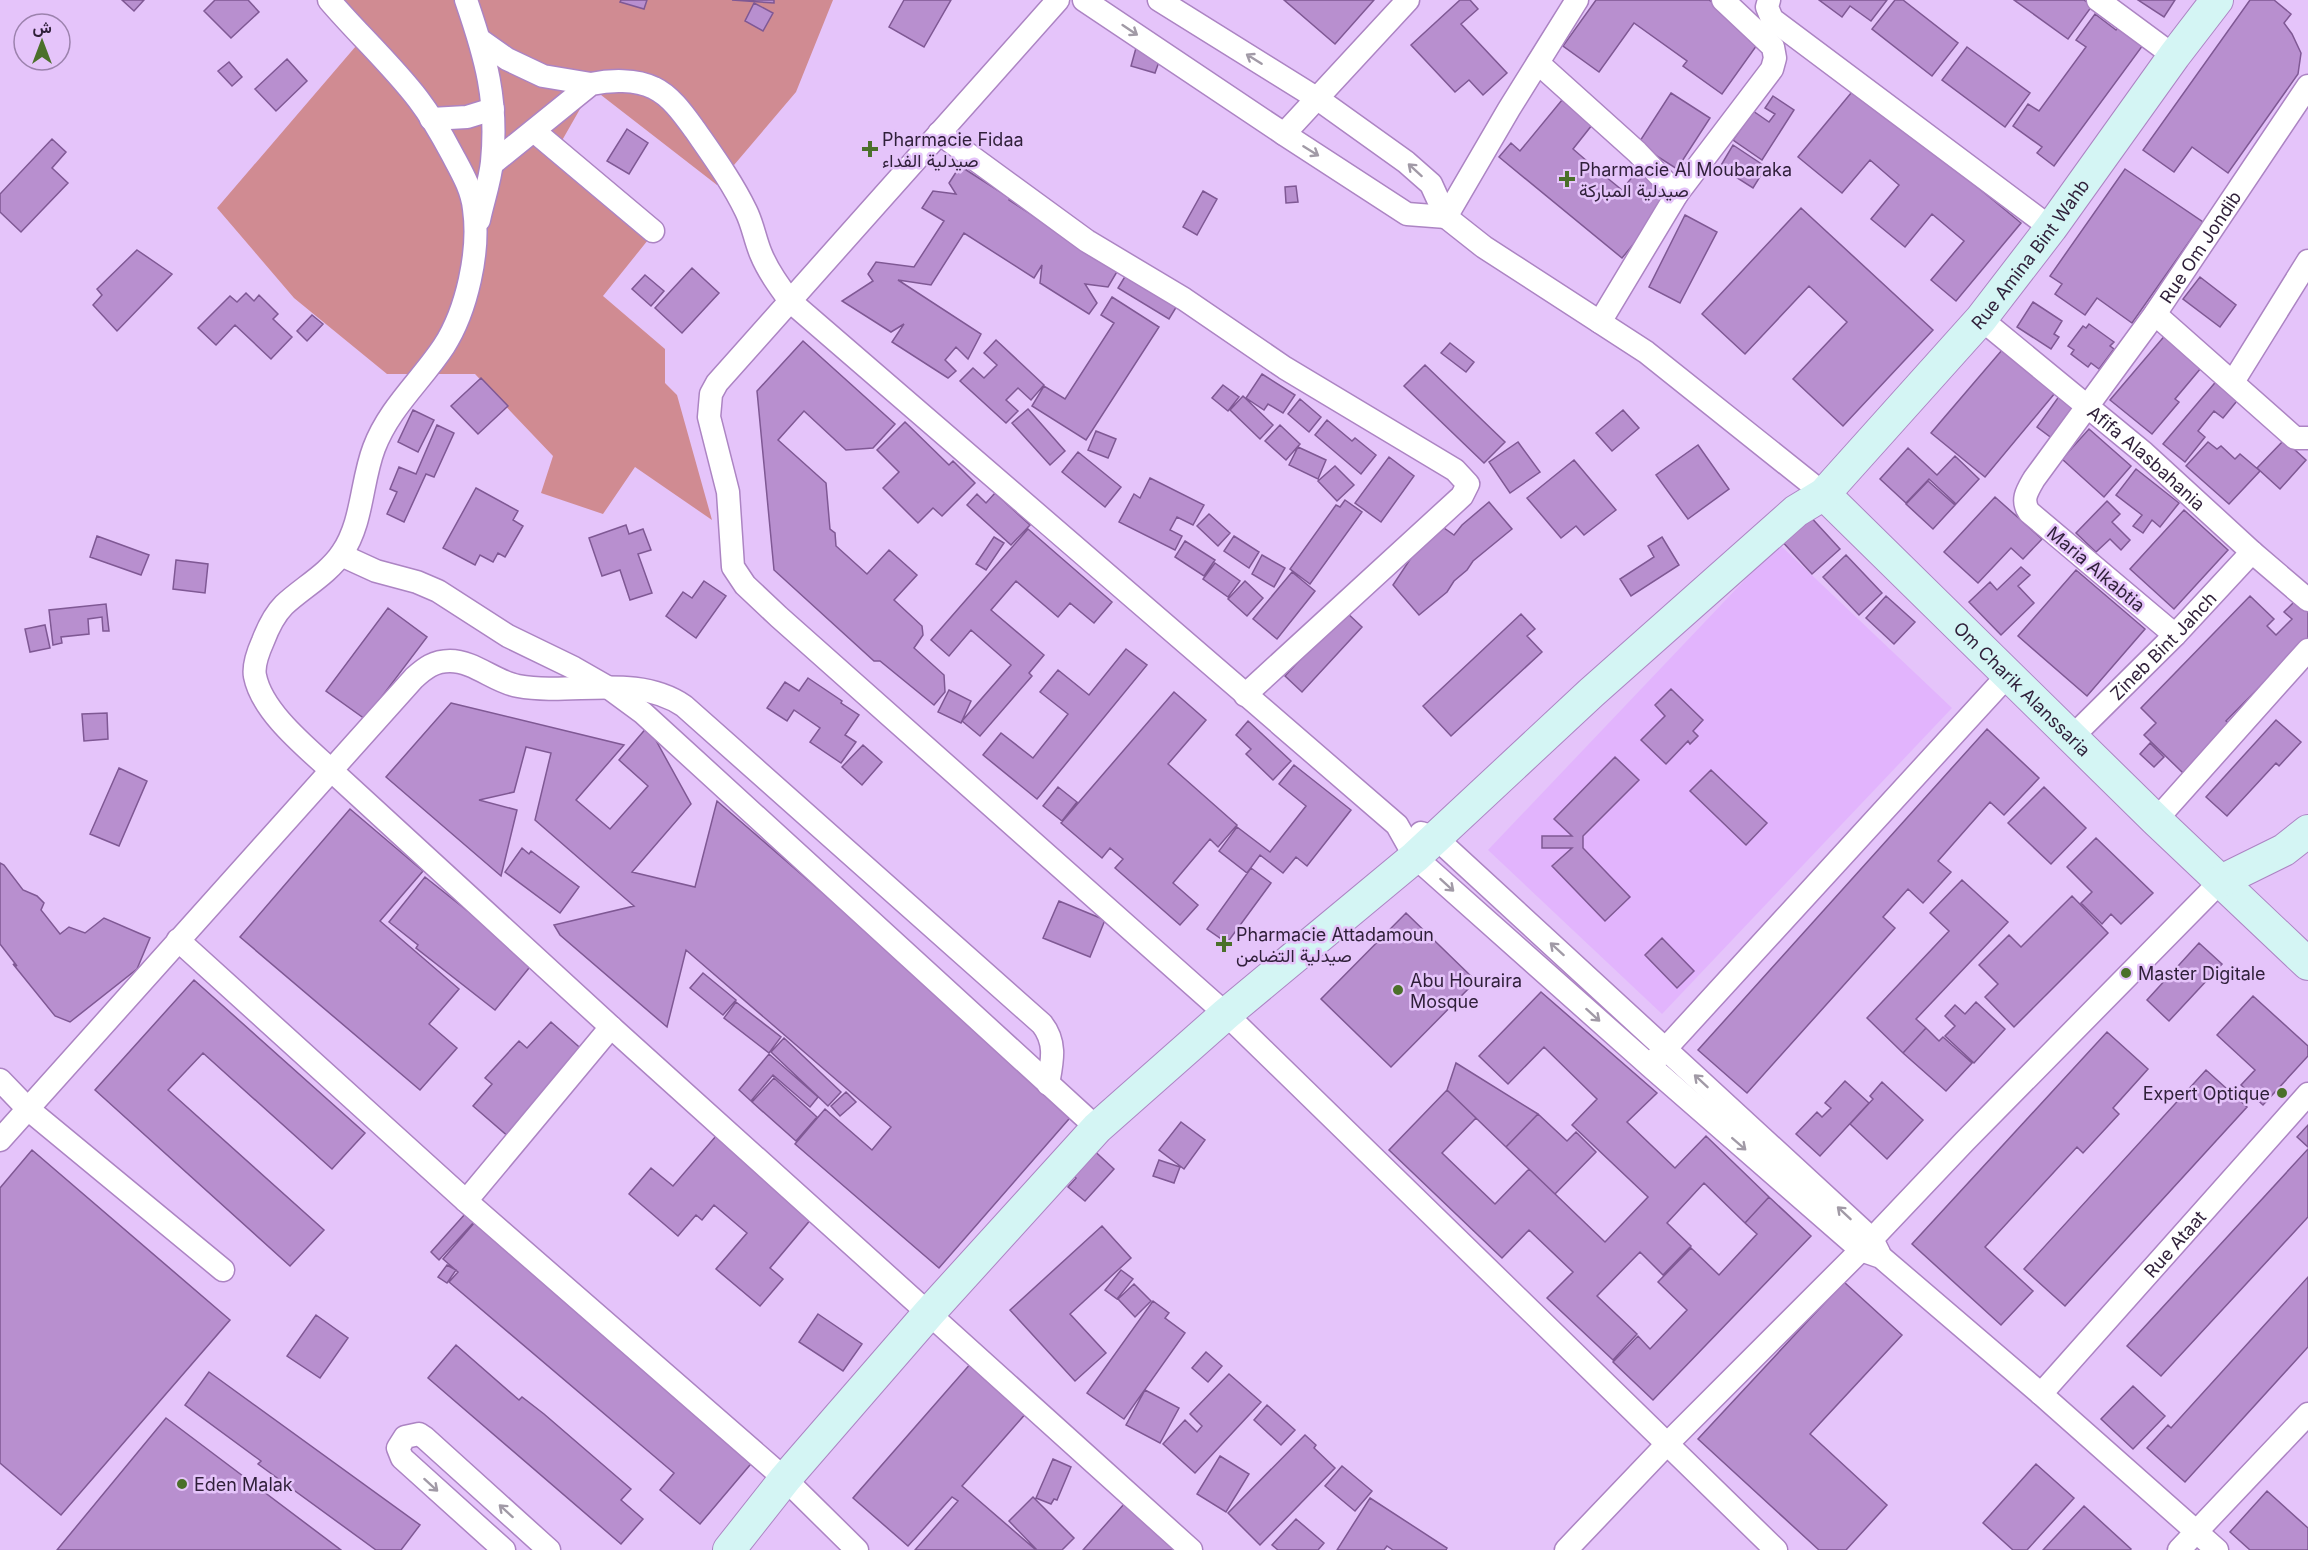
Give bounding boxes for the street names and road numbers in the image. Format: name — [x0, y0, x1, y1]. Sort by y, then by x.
street label: Rue Amina Bint Wahb — [1967, 175, 2093, 333]
street label: Rue Om Jondib — [2155, 187, 2245, 307]
street label: Afifa Alasbahania — [2084, 401, 2210, 514]
street label: Maria Alkabtia — [2043, 522, 2149, 616]
street label: Zineb Bint Jahch — [2106, 587, 2220, 704]
street label: Om Charik Alanssaria — [1950, 617, 2095, 760]
street label: Rue Ataat — [2140, 1206, 2210, 1281]

